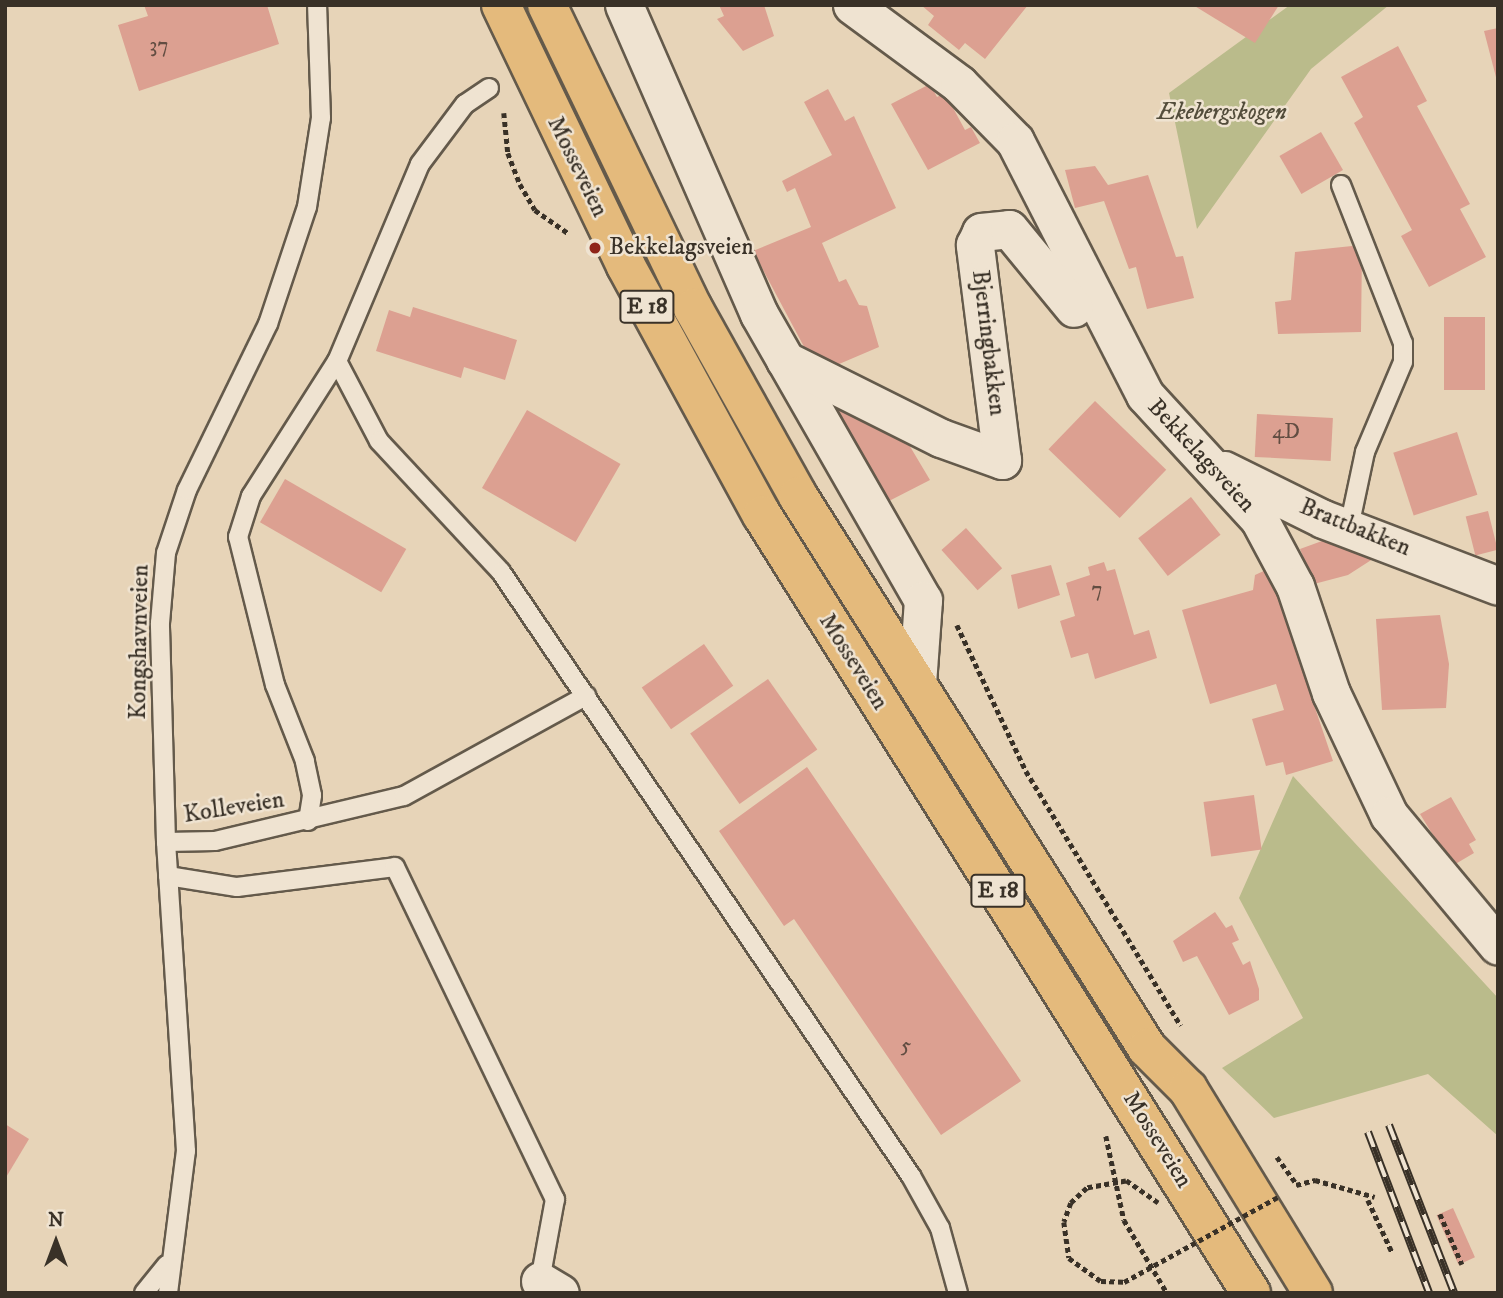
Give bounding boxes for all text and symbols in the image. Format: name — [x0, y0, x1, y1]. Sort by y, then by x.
house number: 37 — [150, 33, 168, 59]
park label: Ekebergskogen — [1157, 99, 1287, 127]
street label: Mosseveien — [540, 112, 614, 222]
place label: Bekkelagsveien — [609, 234, 754, 262]
marker: Bekkelagsveien — [587, 240, 603, 256]
street label: Bjerringbakken — [965, 268, 1011, 418]
road number: E 18 — [619, 288, 675, 326]
street label: Bekkelagsveien — [1141, 393, 1261, 519]
house number: 4D — [1272, 419, 1300, 445]
street label: Brattbakken — [1295, 493, 1415, 563]
street label: Kongshavnveien — [124, 564, 156, 720]
house number: 7 — [1091, 577, 1103, 603]
street label: Mosseveien — [812, 608, 894, 716]
street label: Kolleveien — [182, 786, 286, 830]
road number: E 18 — [970, 872, 1026, 911]
house number: 5 — [901, 1033, 911, 1059]
street label: Mosseveien — [1116, 1086, 1198, 1194]
north arrow — [21, 1207, 91, 1277]
text: N — [48, 1209, 64, 1232]

